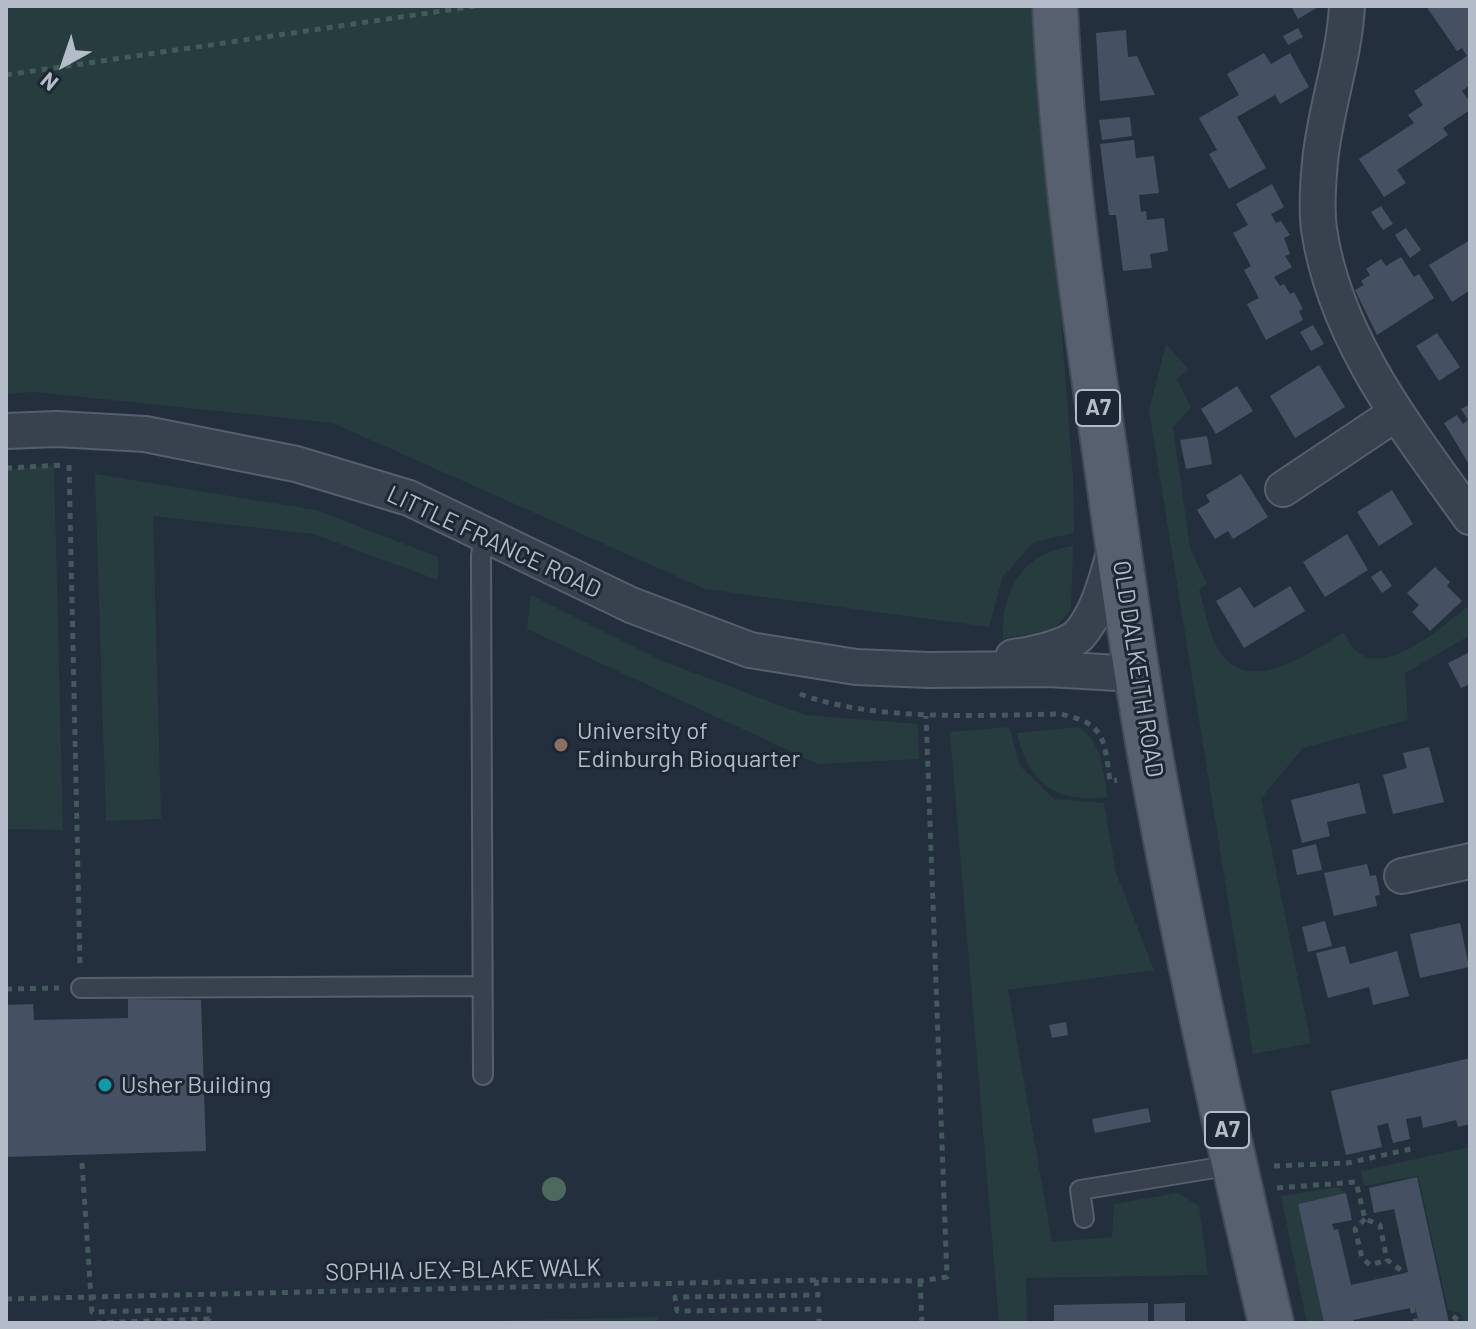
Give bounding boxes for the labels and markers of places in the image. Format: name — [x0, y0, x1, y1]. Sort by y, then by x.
place label: University of Edinburgh Bioquarter — [577, 717, 800, 773]
marker: University of Edinburgh Bioquarter — [552, 736, 570, 754]
place label: Usher Building — [121, 1071, 271, 1099]
marker: Usher Building — [96, 1076, 114, 1094]

